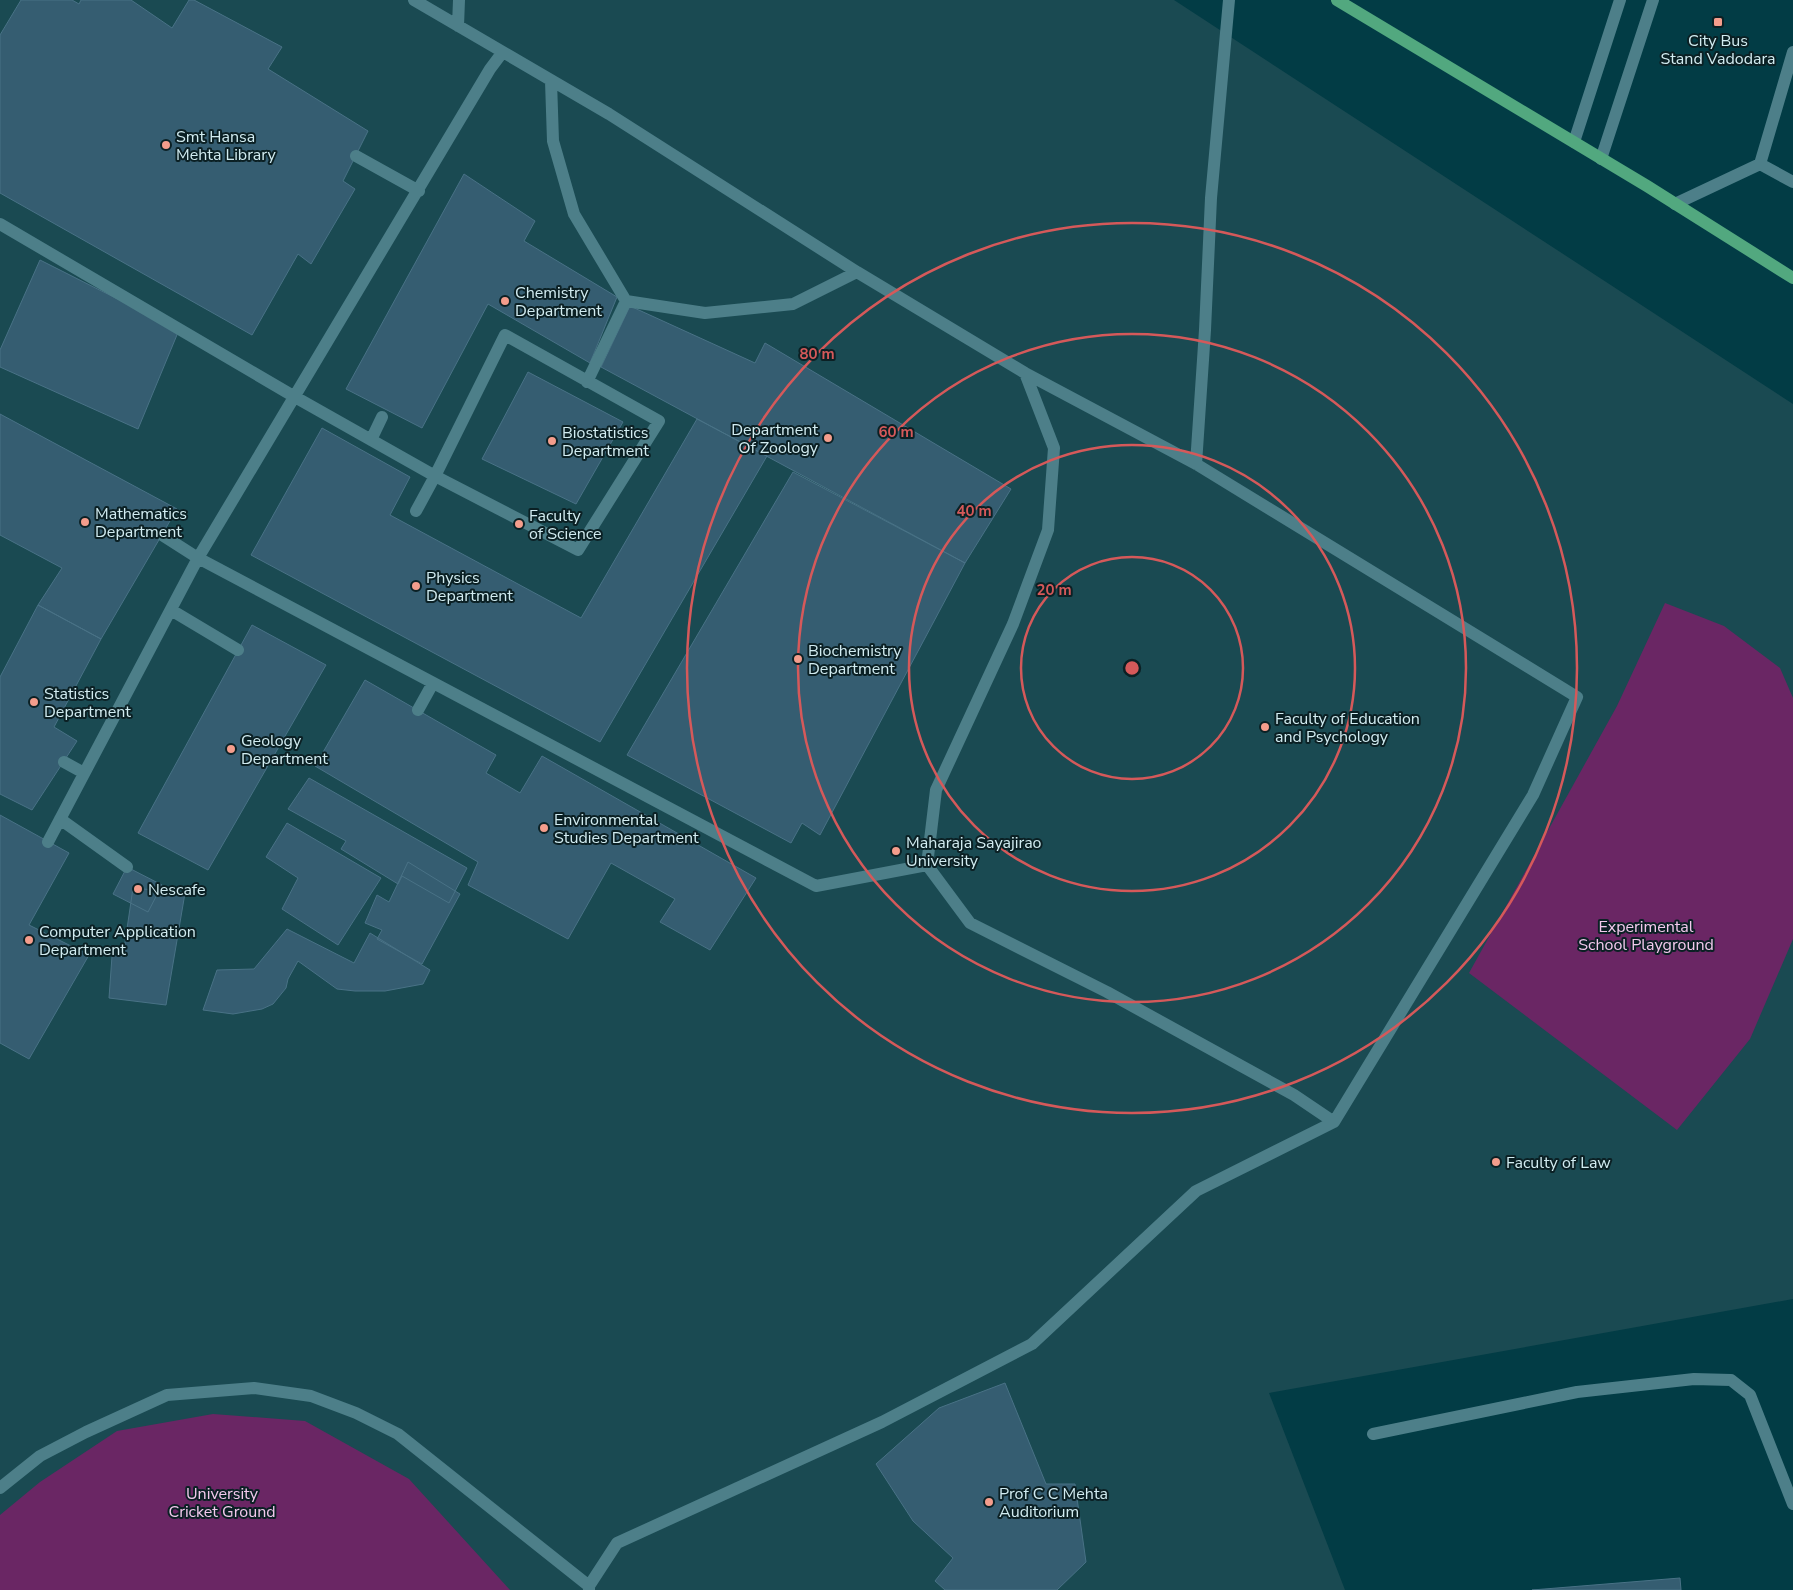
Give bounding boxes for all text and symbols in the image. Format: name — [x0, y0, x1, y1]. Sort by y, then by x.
marker: City Bus Stand Vadodara — [1712, 16, 1724, 28]
place label: City Bus Stand Vadodara — [1660, 30, 1776, 70]
place label: Smt Hansa Mehta Library — [176, 126, 277, 166]
marker: Smt Hansa Mehta Library — [160, 139, 172, 151]
place label: Chemistry Department — [515, 282, 602, 322]
marker: Chemistry Department — [499, 295, 511, 307]
text: 80 m — [799, 344, 835, 364]
place label: Department Of Zoology — [731, 419, 819, 459]
place label: Biostatistics Department — [562, 422, 649, 462]
text: 60 m — [878, 422, 914, 442]
marker: Department Of Zoology — [822, 432, 834, 444]
marker: Biostatistics Department — [546, 435, 558, 447]
text: 40 m — [956, 501, 992, 521]
place label: Mathematics Department — [95, 503, 187, 543]
place label: Faculty of Science — [529, 505, 602, 545]
marker: Mathematics Department — [79, 516, 91, 528]
marker: Faculty of Science — [513, 518, 525, 530]
place label: Physics Department — [426, 567, 513, 607]
marker: Physics Department — [410, 580, 422, 592]
text: 20 m — [1036, 580, 1072, 600]
place label: Biochemistry Department — [808, 640, 902, 680]
marker: Biochemistry Department — [792, 653, 804, 665]
centre of rings — [1123, 659, 1141, 677]
place label: Statistics Department — [44, 683, 131, 723]
marker: Statistics Department — [28, 696, 40, 708]
place label: Faculty of Education and Psychology — [1275, 708, 1420, 748]
marker: Faculty of Education and Psychology — [1259, 721, 1271, 733]
place label: Geology Department — [241, 730, 328, 770]
marker: Geology Department — [225, 743, 237, 755]
place label: Environmental Studies Department — [554, 809, 699, 849]
marker: Environmental Studies Department — [538, 822, 550, 834]
place label: Maharaja Sayajirao University — [906, 832, 1042, 872]
marker: Maharaja Sayajirao University — [890, 845, 902, 857]
place label: Nescafe — [148, 879, 206, 901]
marker: Nescafe — [132, 883, 144, 895]
park label: Experimental School Playground — [1578, 916, 1714, 956]
place label: Computer Application Department — [39, 921, 196, 961]
marker: Computer Application Department — [23, 934, 35, 946]
place label: Faculty of Law — [1506, 1152, 1611, 1174]
marker: Faculty of Law — [1490, 1156, 1502, 1168]
park label: University Cricket Ground — [168, 1483, 276, 1523]
place label: Prof C C Mehta Auditorium — [999, 1483, 1108, 1523]
marker: Prof C C Mehta Auditorium — [983, 1496, 995, 1508]

